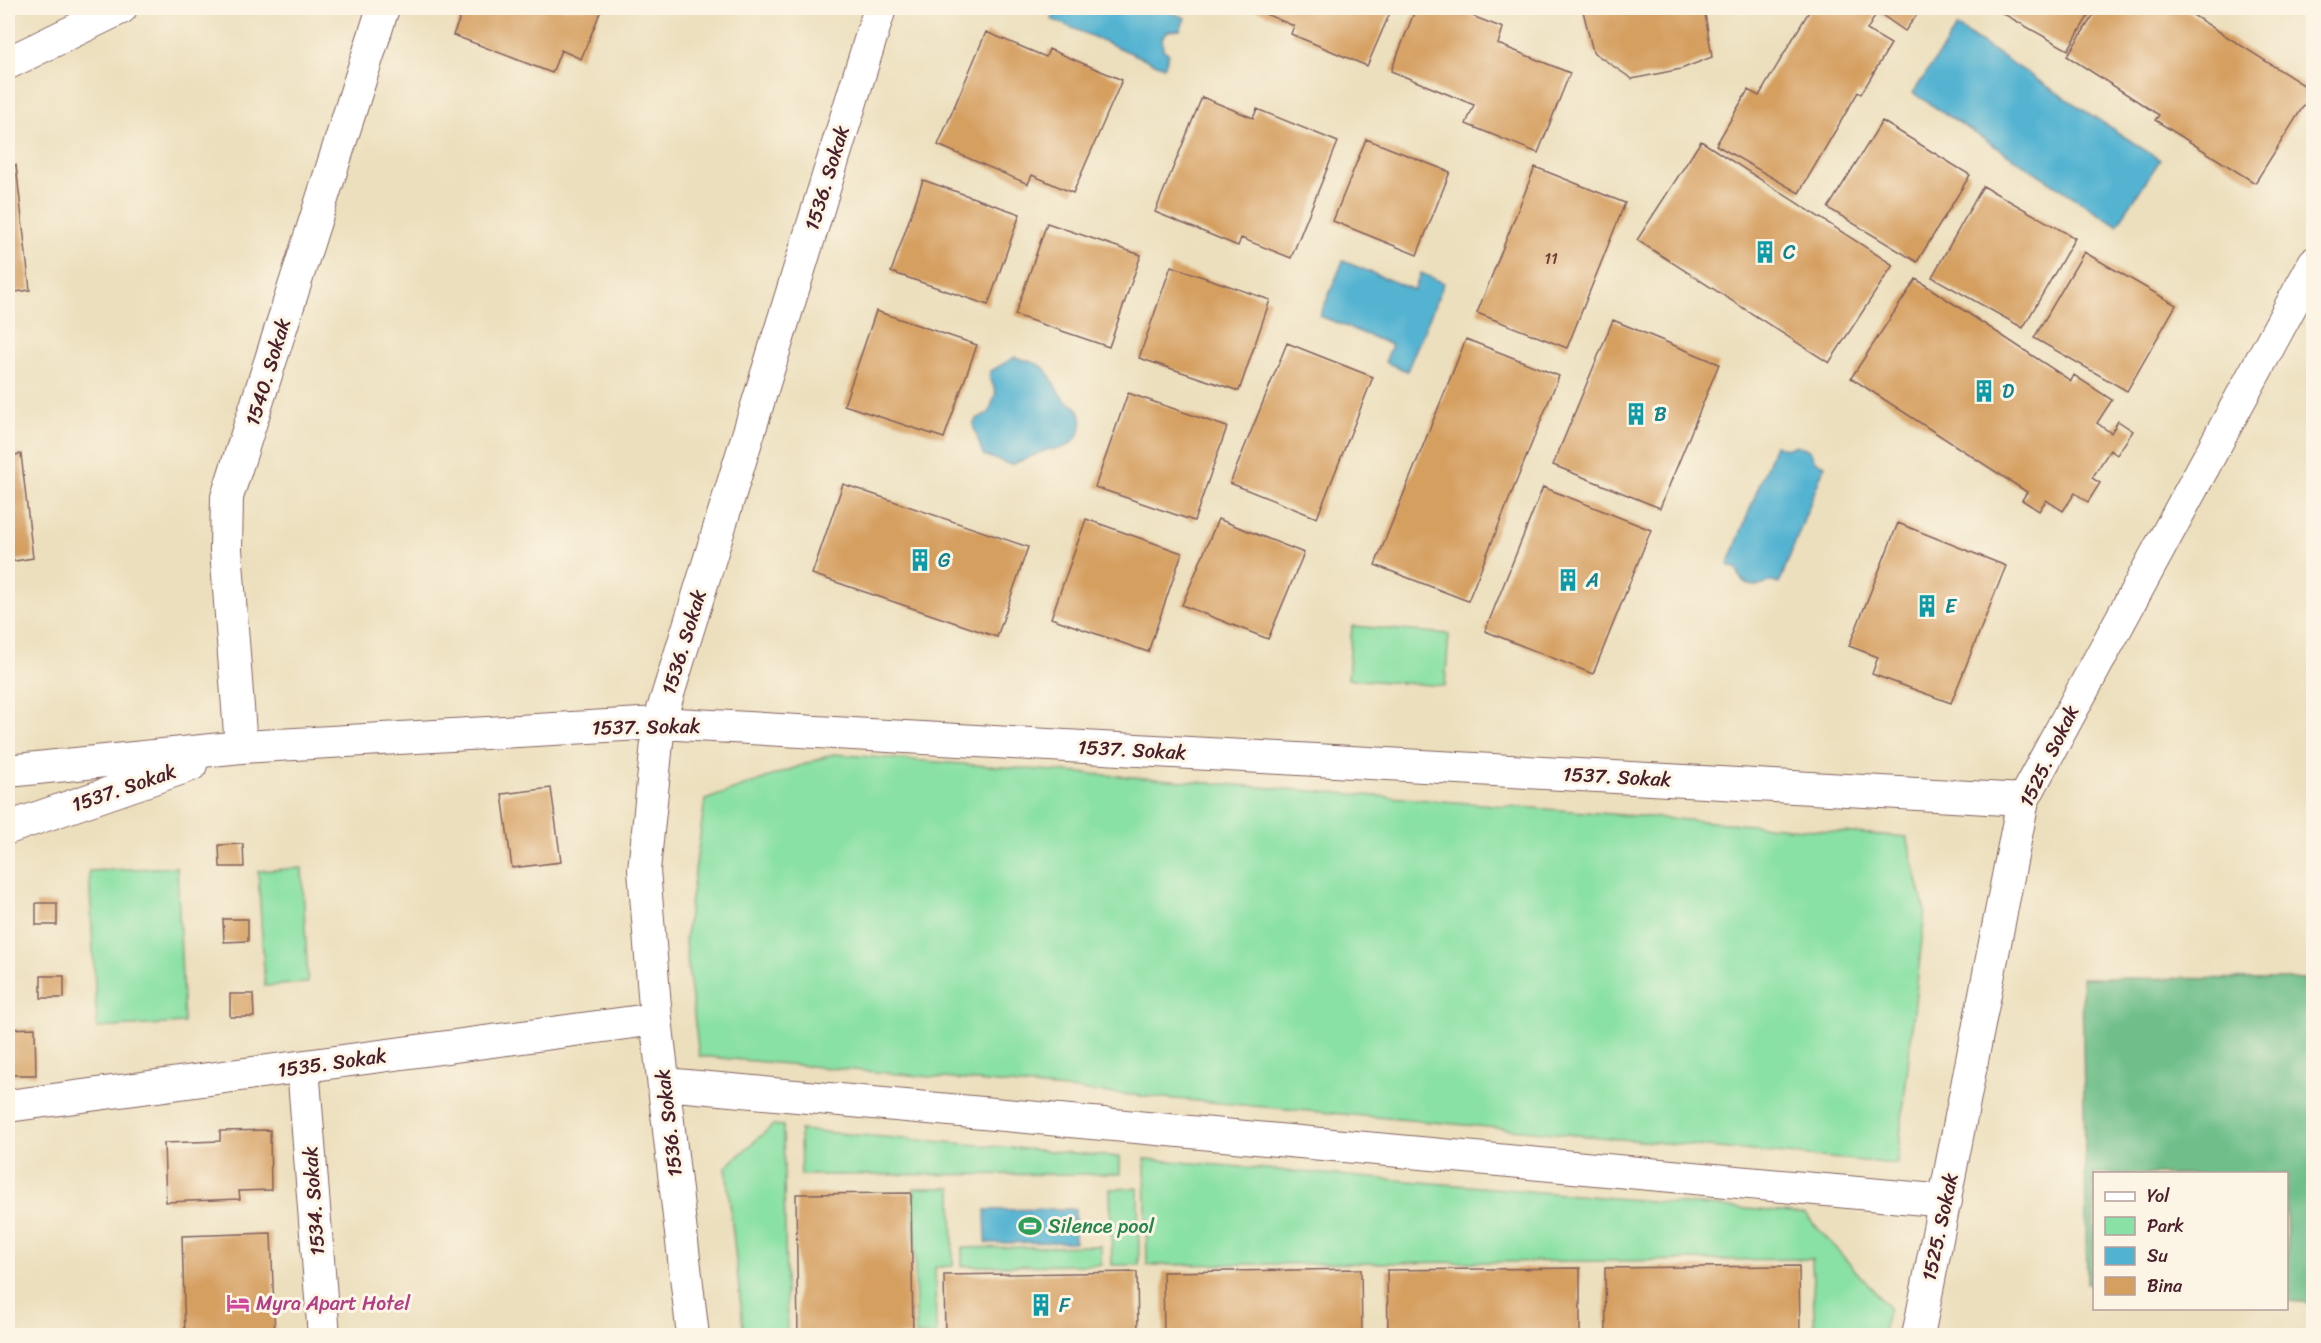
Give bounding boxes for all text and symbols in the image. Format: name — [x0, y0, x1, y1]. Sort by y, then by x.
street label: 1536. Sokak — [794, 121, 860, 235]
place label: C — [1783, 235, 1796, 270]
building icon: C — [1752, 239, 1778, 265]
house number: 11 — [1544, 244, 1558, 273]
street label: 1540. Sokak — [235, 313, 301, 430]
place label: D — [2002, 374, 2014, 409]
building icon: D — [1971, 378, 1997, 404]
place label: B — [1654, 397, 1667, 432]
building icon: B — [1623, 401, 1649, 427]
place label: G — [938, 543, 951, 578]
building icon: G — [907, 547, 933, 573]
place label: A — [1585, 563, 1599, 598]
building icon: A — [1555, 567, 1581, 593]
street label: 1536. Sokak — [651, 585, 717, 699]
place label: E — [1945, 589, 1958, 624]
building icon: E — [1914, 593, 1940, 619]
street label: 1525. Sokak — [2009, 699, 2089, 813]
street label: 1537. Sokak — [591, 709, 701, 745]
street label: 1537. Sokak — [1077, 730, 1187, 770]
street label: 1537. Sokak — [67, 754, 181, 822]
street label: 1537. Sokak — [1562, 757, 1672, 797]
street label: 1535. Sokak — [275, 1038, 389, 1088]
street label: 1536. Sokak — [645, 1067, 693, 1179]
street label: 1534. Sokak — [293, 1145, 335, 1257]
street label: 1525. Sokak — [1911, 1169, 1969, 1284]
legend — [2093, 1172, 2288, 1310]
text: Yol — [2147, 1180, 2170, 1212]
place label: Silence pool — [1048, 1209, 1156, 1244]
text: Park — [2147, 1210, 2184, 1242]
sports icon: Silence pool — [1017, 1213, 1043, 1239]
text: Su — [2147, 1240, 2168, 1272]
text: Bina — [2147, 1270, 2183, 1302]
place label: Myra Apart Hotel — [256, 1286, 411, 1321]
place label: F — [1059, 1288, 1071, 1323]
hotel icon: Myra Apart Hotel — [225, 1290, 251, 1316]
building icon: F — [1028, 1292, 1054, 1318]

